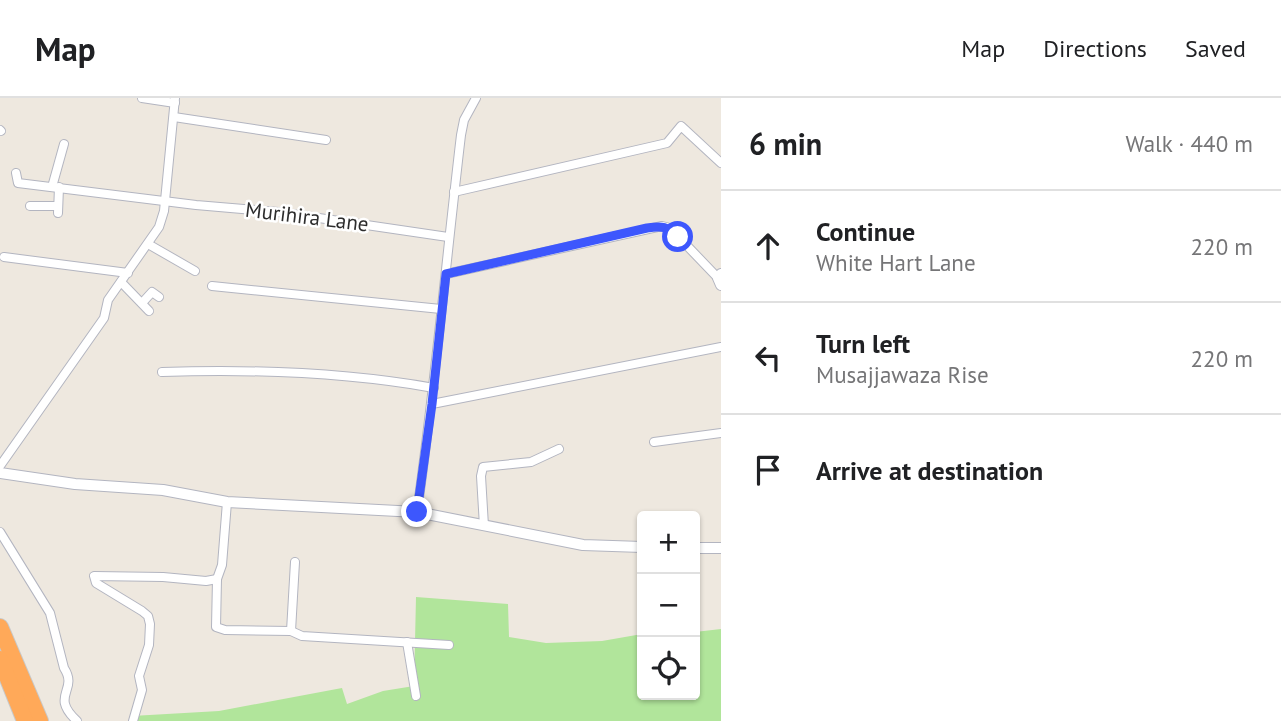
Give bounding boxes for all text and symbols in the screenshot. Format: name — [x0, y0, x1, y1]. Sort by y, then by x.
text: Map — [35, 27, 96, 70]
text: Map — [961, 33, 1005, 64]
text: Directions — [1043, 33, 1147, 64]
text: Saved — [1185, 33, 1246, 64]
text: 6 min — [749, 124, 822, 163]
text: Walk · 440 m — [1126, 129, 1253, 158]
street label: Murihira Lane — [244, 196, 370, 237]
text: Continue — [816, 215, 915, 248]
route start — [662, 221, 693, 252]
icon: ahead — [749, 227, 787, 265]
text: 220 m — [1191, 232, 1253, 261]
text: White Hart Lane — [816, 248, 976, 277]
text: Turn left — [816, 327, 910, 360]
icon: left — [749, 339, 787, 377]
text: 220 m — [1191, 344, 1253, 373]
text: Musajjawaza Rise — [816, 360, 989, 389]
icon: arrive — [749, 451, 787, 489]
text: Arrive at destination — [816, 454, 1043, 487]
route end — [401, 496, 432, 527]
map controls — [637, 511, 700, 700]
button: + — [637, 511, 700, 574]
button: − — [637, 574, 700, 637]
button: locate — [637, 637, 700, 700]

